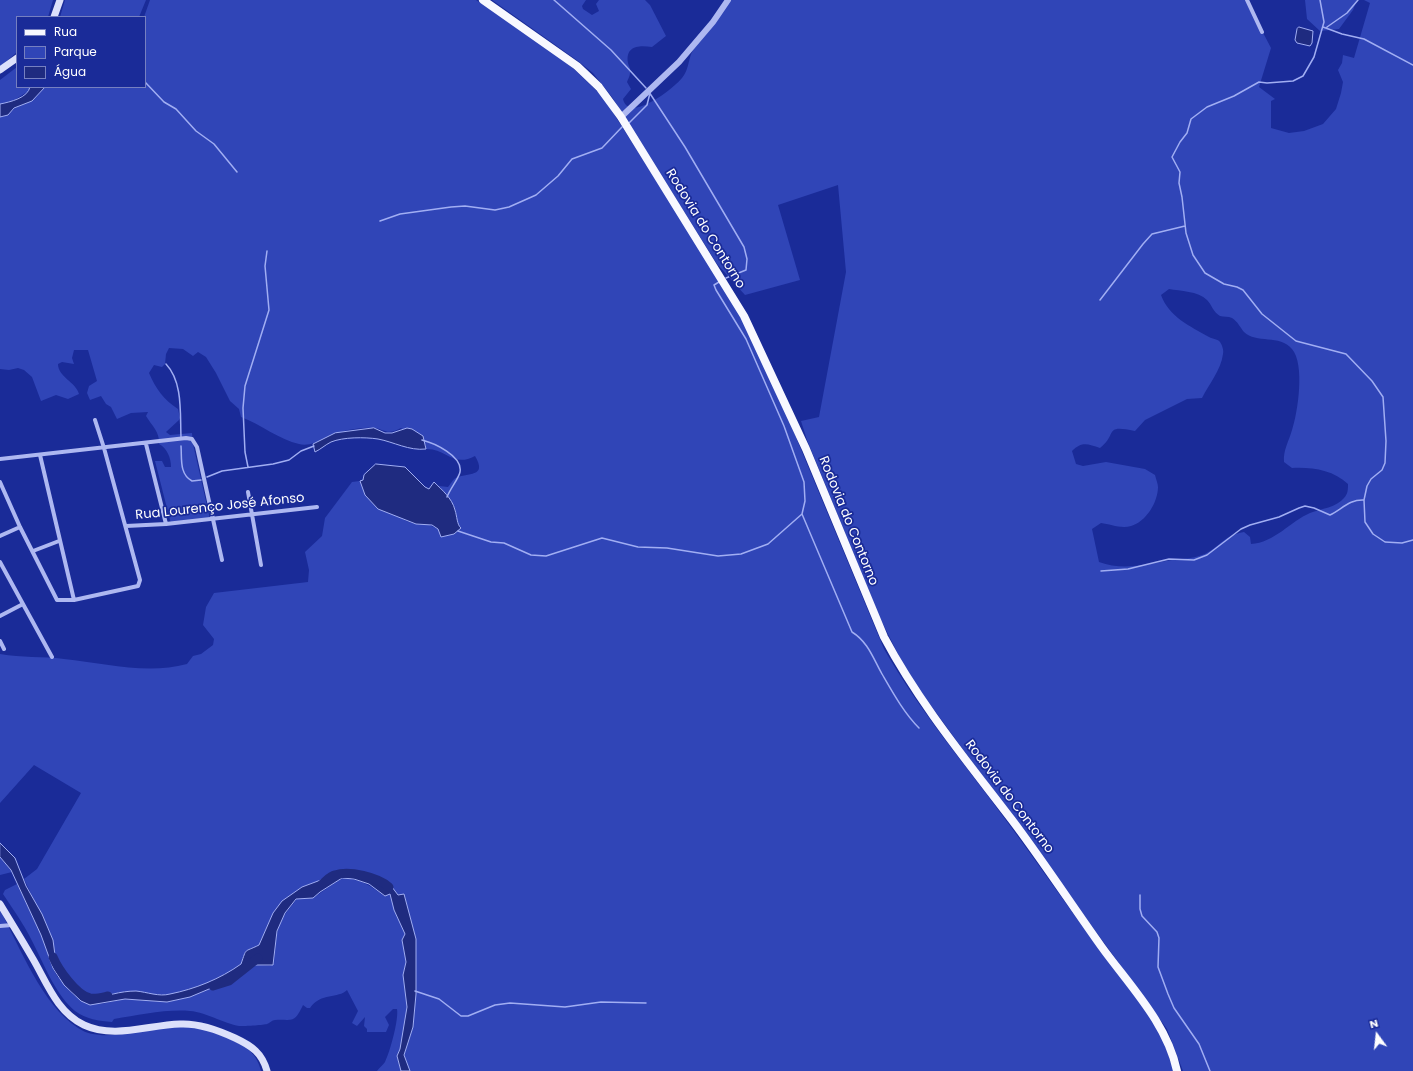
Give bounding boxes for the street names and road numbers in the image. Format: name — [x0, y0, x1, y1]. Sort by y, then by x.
street label: Rodovia do Contorno — [662, 166, 748, 292]
street label: Rodovia do Contorno — [815, 454, 881, 588]
street label: Rua Lourenço José Afonso — [135, 490, 305, 524]
street label: Rodovia do Contorno — [961, 737, 1057, 857]

